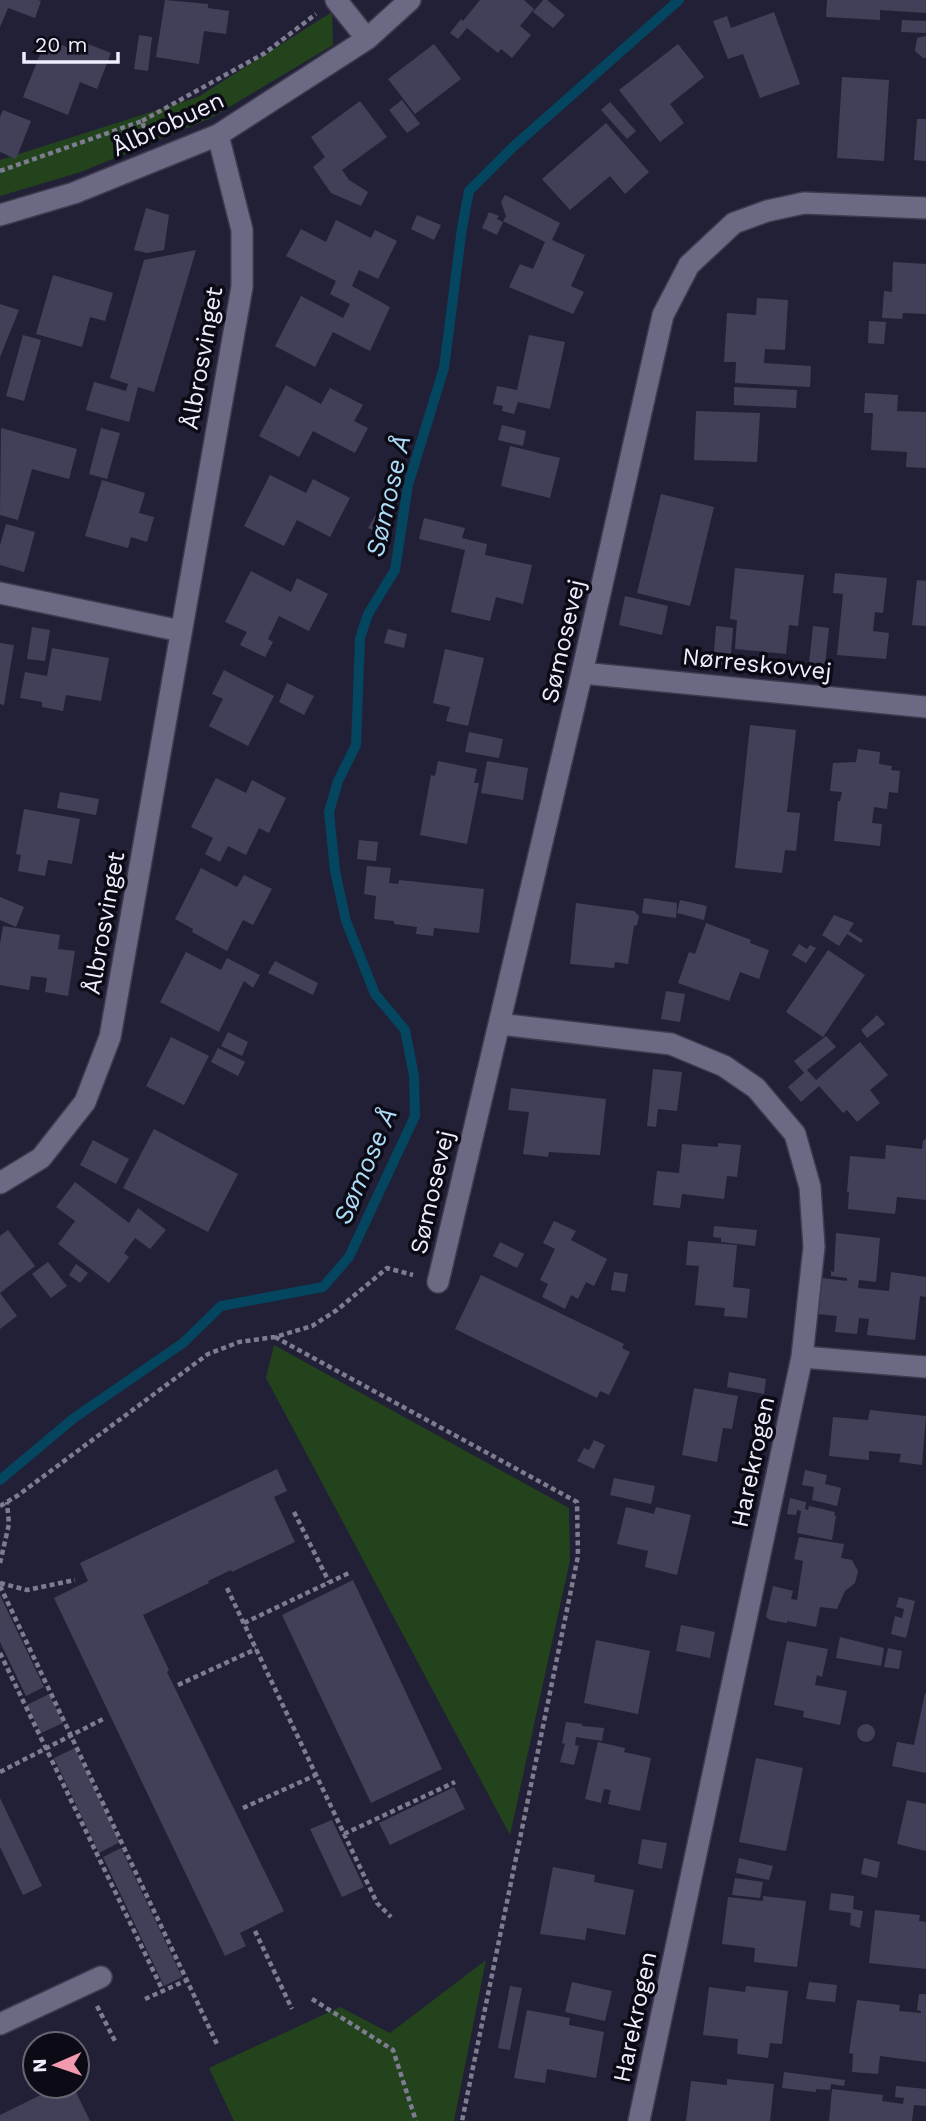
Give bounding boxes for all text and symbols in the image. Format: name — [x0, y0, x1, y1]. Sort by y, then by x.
scale bar — [24, 21, 119, 65]
text: 20 m — [35, 32, 87, 57]
street label: Ålbrobuen — [107, 86, 229, 162]
street label: Ålbrosvinget — [176, 284, 228, 432]
water label: Sømose Å — [359, 432, 417, 560]
street label: Sømosevej — [535, 576, 591, 706]
street label: Nørreskovvej — [681, 642, 833, 686]
street label: Ålbrosvinget — [78, 849, 130, 997]
water label: Sømose Å — [327, 1103, 403, 1229]
street label: Sømosevej — [404, 1127, 460, 1257]
street label: Harekrogen — [725, 1394, 781, 1530]
street label: Harekrogen — [607, 1949, 663, 2085]
north arrow — [21, 2030, 91, 2100]
text: N — [28, 2058, 51, 2073]

